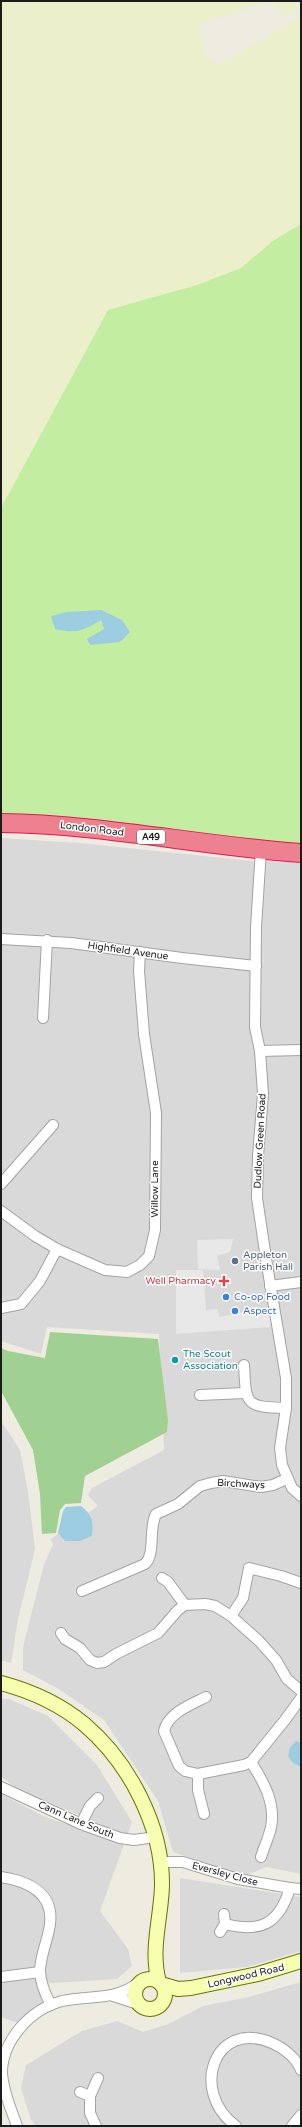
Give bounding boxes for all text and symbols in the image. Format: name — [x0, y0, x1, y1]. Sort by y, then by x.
street label: London Road — [59, 819, 125, 839]
road number: A49 — [137, 830, 165, 844]
street label: Highfield Avenue — [87, 939, 169, 963]
street label: Dudlow Green Road — [252, 1093, 268, 1189]
street label: Willow Lane — [149, 1160, 161, 1218]
place label: Appleton Parish Hall — [243, 1249, 293, 1273]
marker: Appleton Parish Hall — [230, 1256, 240, 1266]
place label: Well Pharmacy — [145, 1275, 217, 1287]
marker: Well Pharmacy — [219, 1276, 229, 1286]
place label: Co-op Food — [234, 1291, 290, 1303]
marker: Co-op Food — [221, 1292, 231, 1302]
place label: Aspect — [243, 1305, 277, 1317]
marker: Aspect — [230, 1306, 240, 1316]
place label: The Scout Association — [183, 1348, 238, 1372]
marker: The Scout Association — [170, 1355, 180, 1365]
street label: Birchways — [217, 1477, 265, 1491]
street label: Cann Lane South — [36, 1799, 116, 1841]
street label: Eversley Close — [191, 1859, 260, 1889]
street label: Longwood Road — [207, 1961, 285, 1991]

